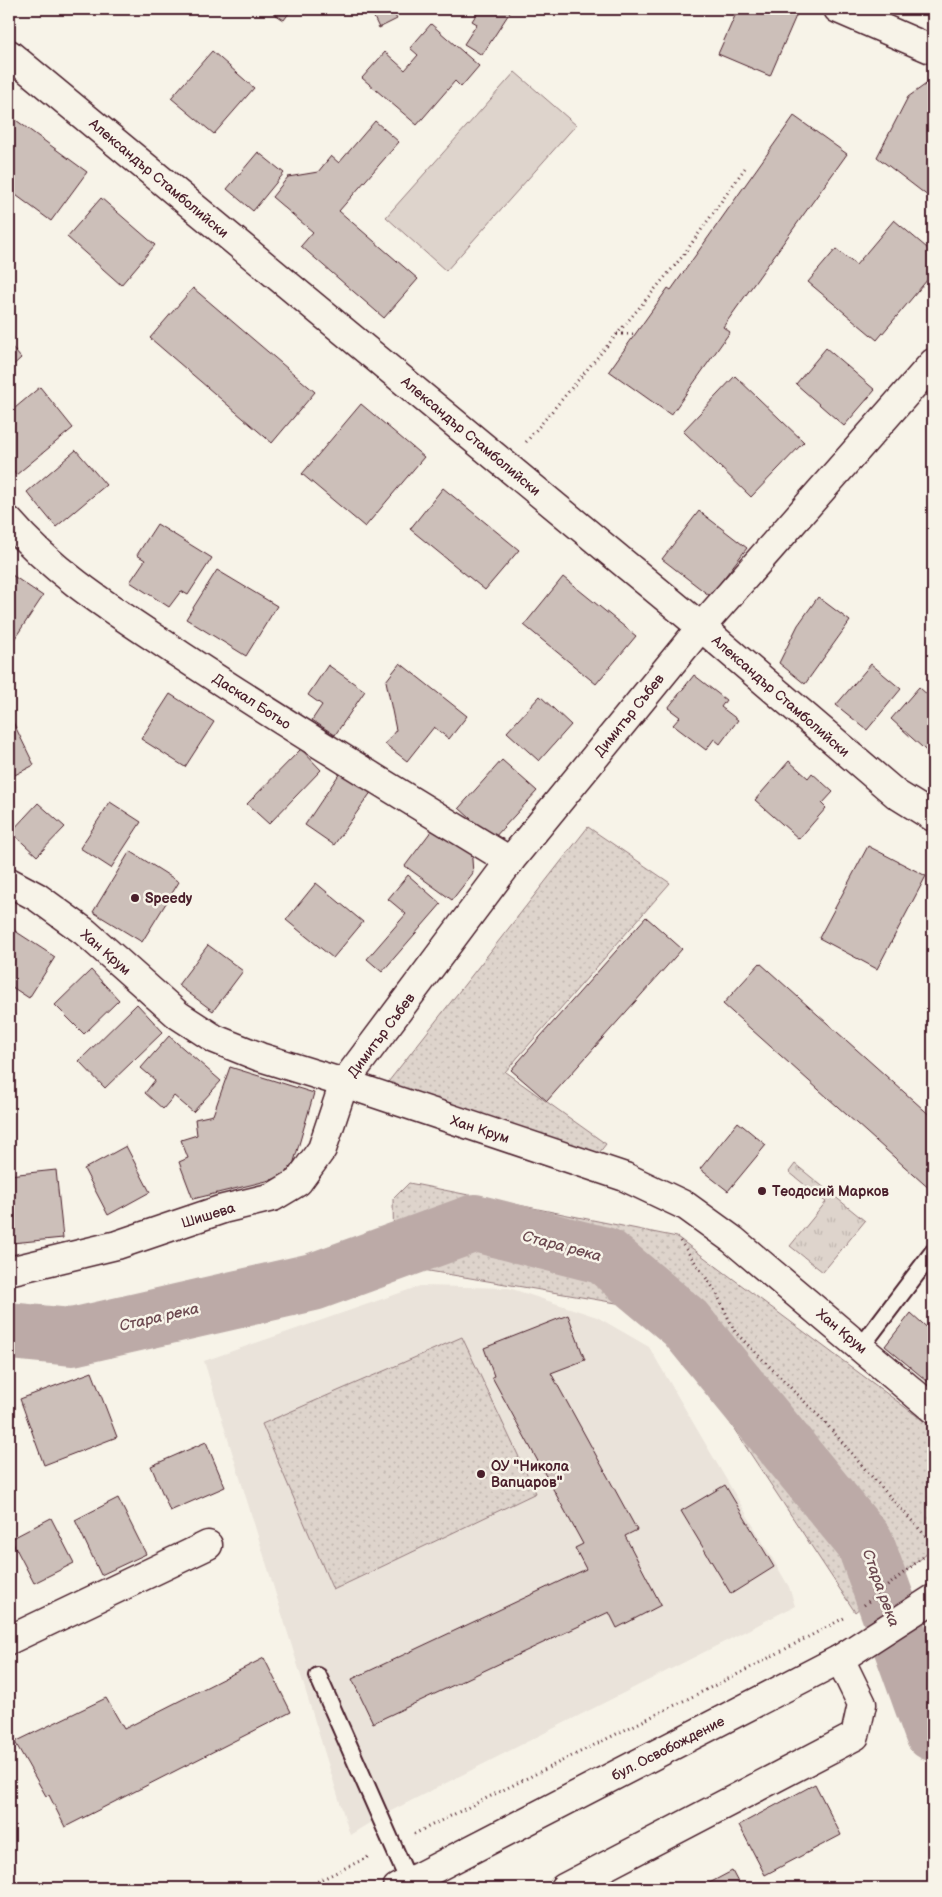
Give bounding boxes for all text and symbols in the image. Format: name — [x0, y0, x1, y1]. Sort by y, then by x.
street label: Александър Стамболийски — [85, 114, 232, 242]
street label: Александър Стамболийски — [397, 372, 544, 500]
street label: Александър Стамболийски — [708, 631, 853, 761]
street label: Даскал Ботьо — [209, 670, 294, 733]
street label: Димитър Събев — [591, 670, 668, 760]
place label: Speedy — [145, 890, 193, 907]
marker: Speedy — [129, 892, 141, 904]
street label: Хан Крум — [77, 926, 134, 979]
street label: Димитър Събев — [344, 989, 419, 1081]
street label: Хан Крум — [448, 1112, 512, 1147]
place label: Теодосий Марков — [772, 1183, 889, 1200]
marker: Теодосий Марков — [756, 1185, 768, 1197]
street label: Шишева — [179, 1199, 238, 1232]
water label: Стара река — [520, 1227, 604, 1266]
water label: Стара река — [117, 1299, 201, 1336]
street label: Хан Крум — [813, 1305, 871, 1358]
place label: ОУ "Никола Вапцаров" — [491, 1458, 570, 1491]
marker: ОУ "Никола Вапцаров" — [475, 1468, 487, 1480]
water label: Стара река — [858, 1547, 903, 1630]
street label: бул. Освобождение — [609, 1713, 728, 1784]

